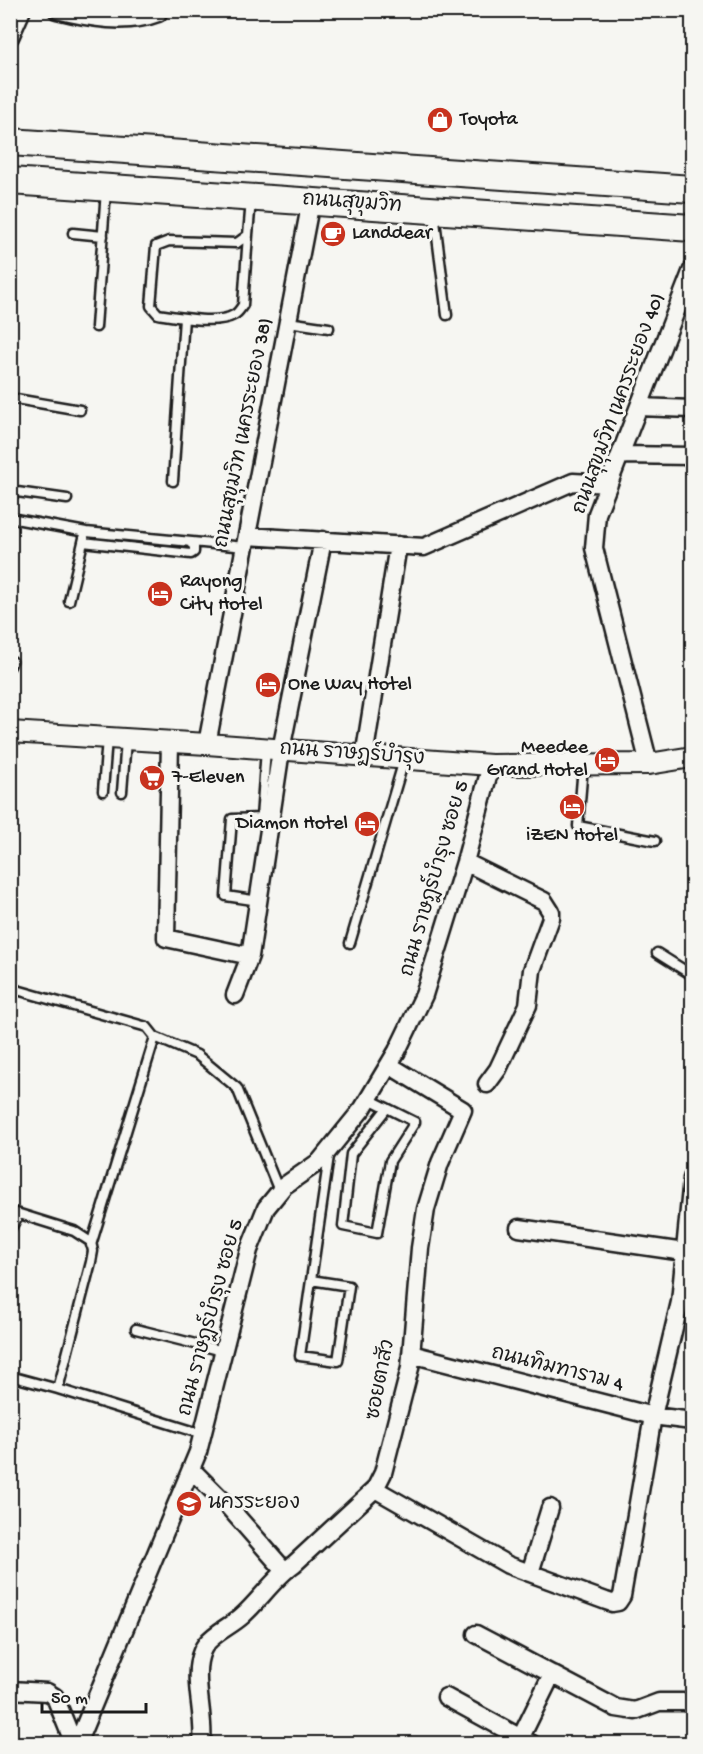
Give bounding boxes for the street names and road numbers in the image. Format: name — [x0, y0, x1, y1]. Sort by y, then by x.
street label: ถนนสุขุมวิท — [301, 185, 403, 220]
street label: ถนนสุขุมวิท (นครระยอง 40) — [566, 289, 672, 518]
street label: ถนนสุขุมวิท (นครระยอง 38) — [207, 315, 280, 550]
street label: ถนน ราษฎร์บำรุง — [279, 733, 426, 773]
street label: ถนน ราษฎร์บำรุง ซอย 5 — [392, 777, 476, 980]
street label: ถนน ราษฎร์บำรุง ซอย 5 — [170, 1216, 250, 1419]
street label: ซอยตาสัว — [360, 1337, 401, 1422]
street label: ถนนทิมทาราม 4 — [488, 1339, 627, 1398]

